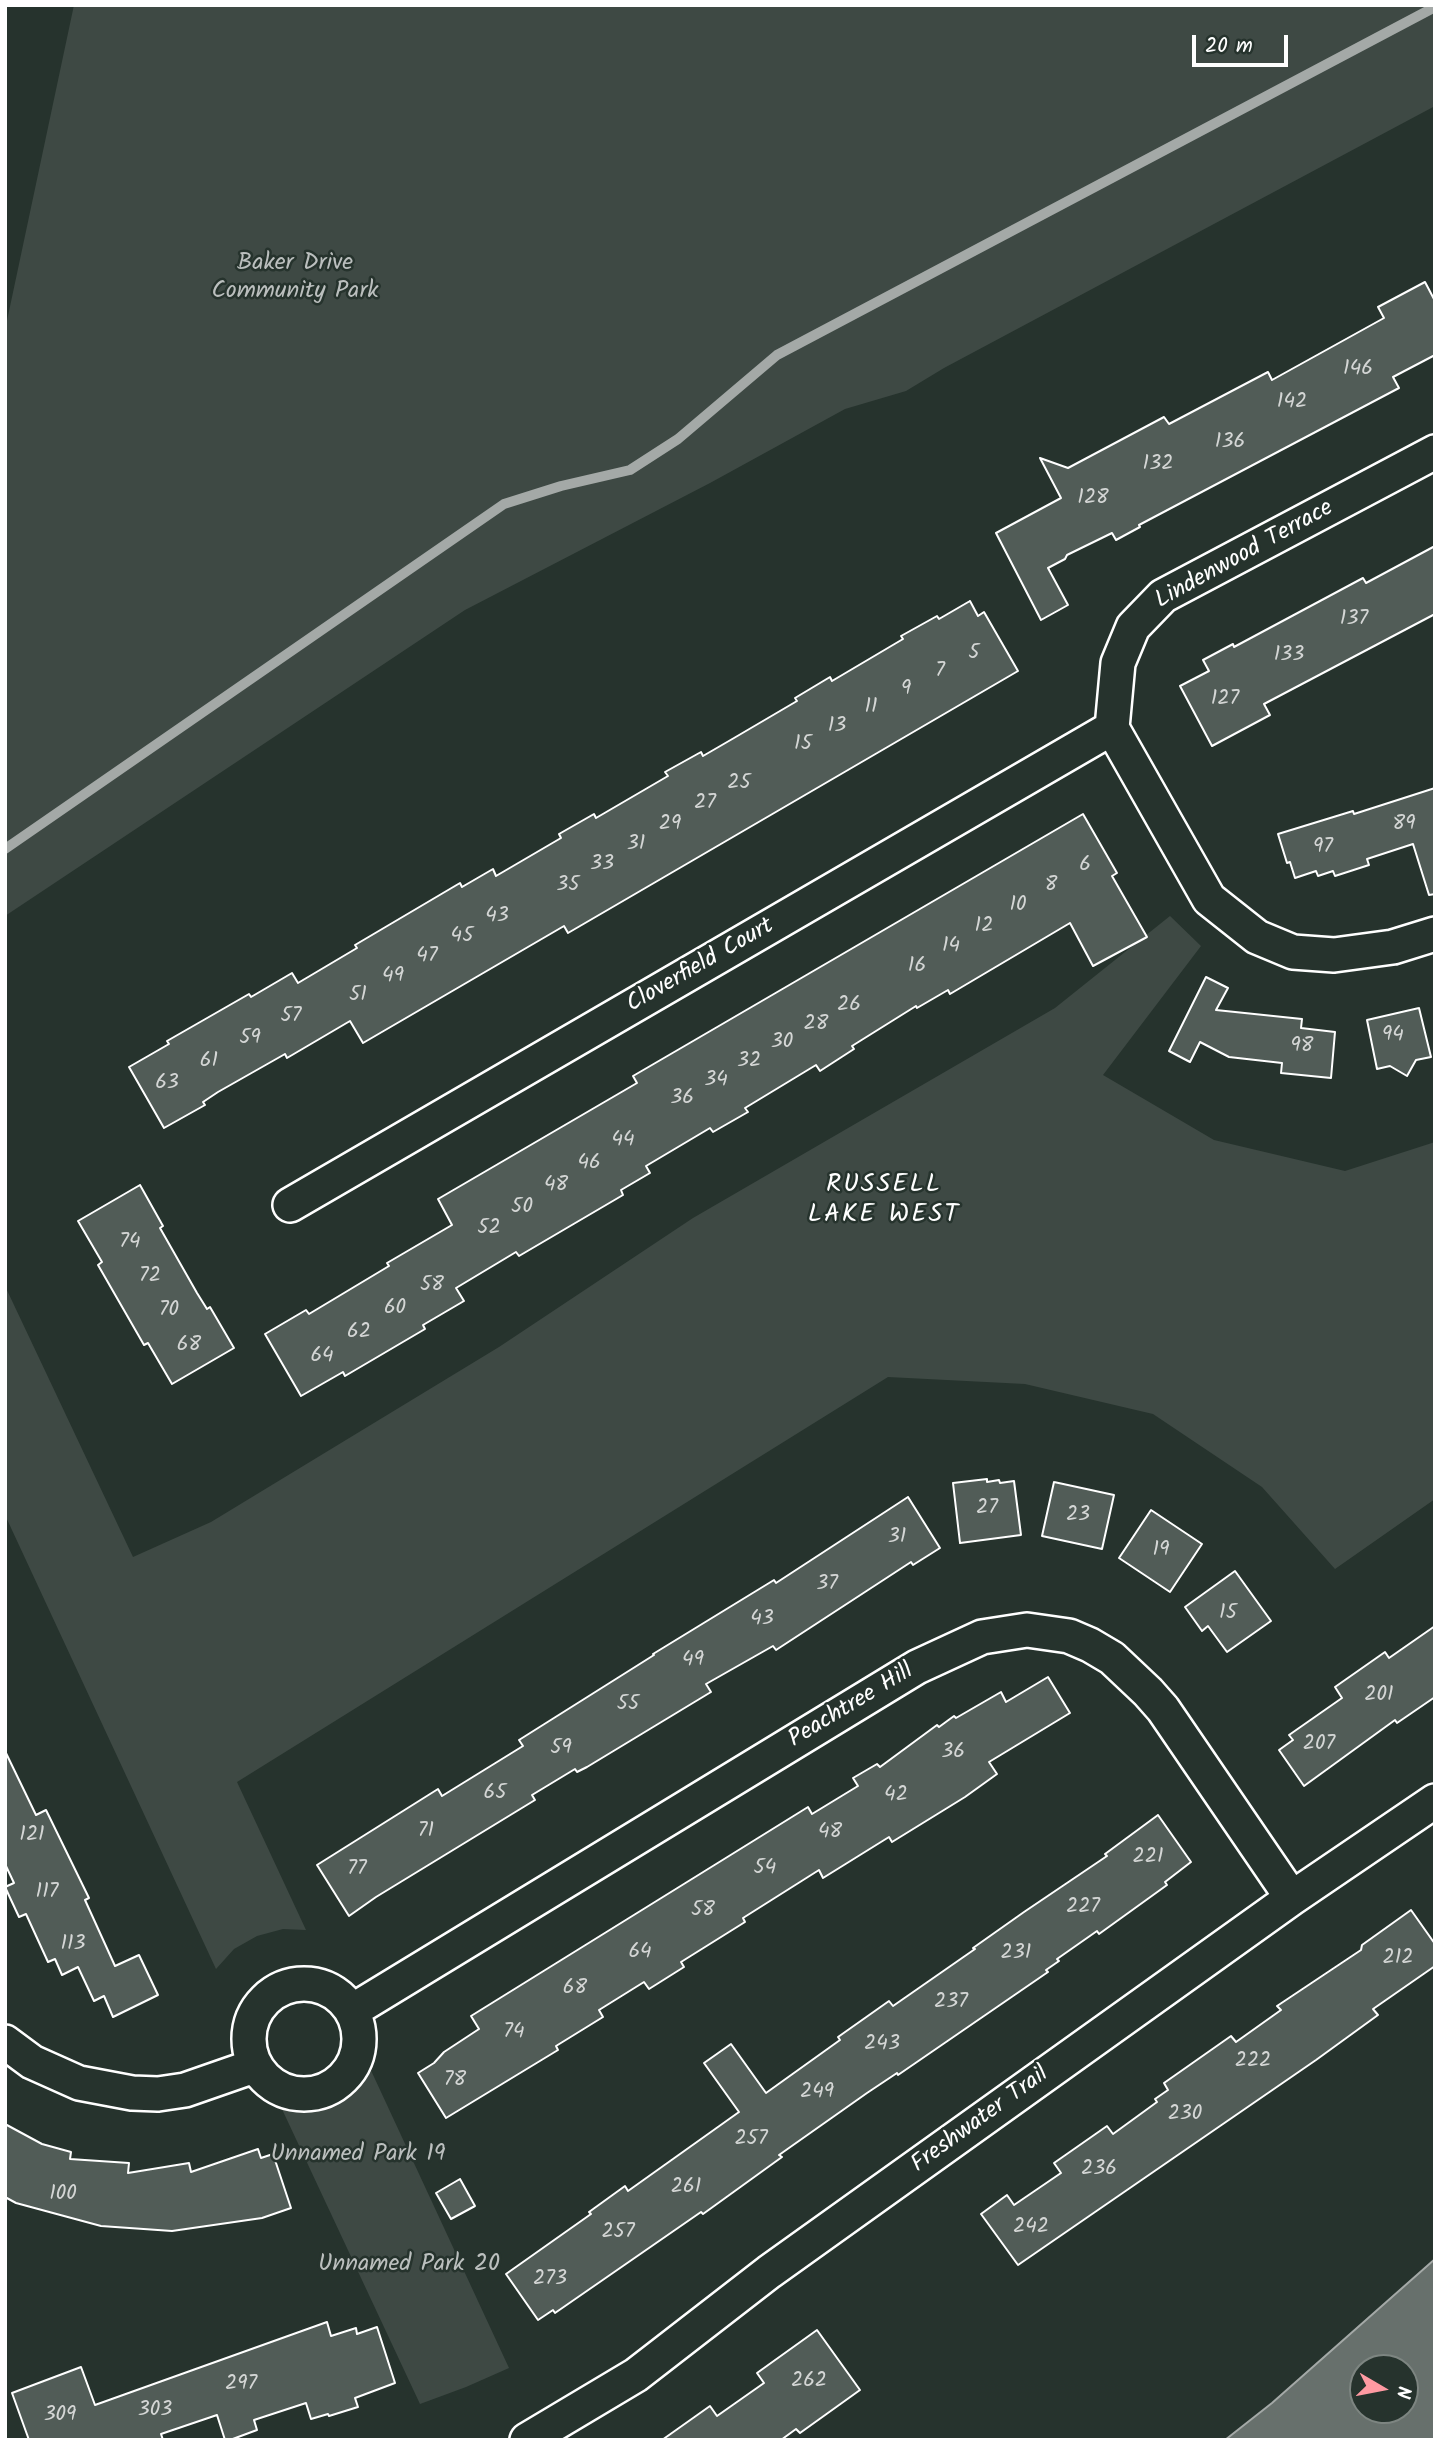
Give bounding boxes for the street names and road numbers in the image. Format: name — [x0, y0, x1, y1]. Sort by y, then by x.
street label: Lindenwood Terrace — [1151, 495, 1339, 617]
street label: Cloverfield Court — [622, 913, 780, 1021]
street label: Peachtree Hill — [784, 1658, 920, 1756]
street label: Freshwater Trail — [907, 2061, 1055, 2181]

